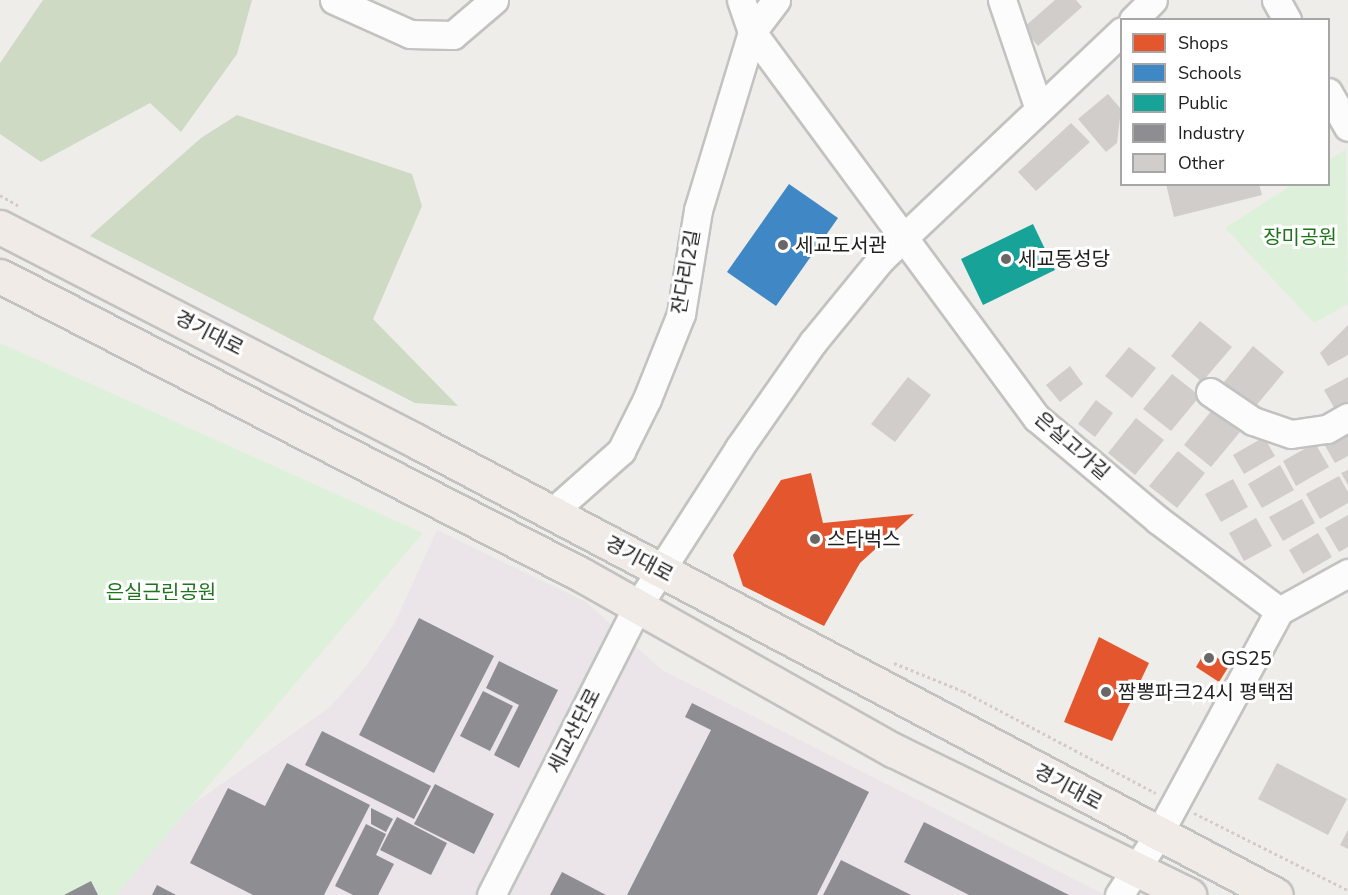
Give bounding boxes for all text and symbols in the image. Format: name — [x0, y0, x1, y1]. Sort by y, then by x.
legend — [1120, 18, 1330, 186]
text: Shops — [1178, 31, 1228, 55]
text: Schools — [1178, 61, 1242, 85]
text: Public — [1178, 91, 1228, 115]
text: Industry — [1178, 121, 1245, 145]
text: Other — [1178, 151, 1224, 175]
park label: 장미공원 — [1263, 225, 1337, 249]
street label: 잔다리2길 — [667, 228, 705, 316]
place label: 세교도서관 — [795, 233, 887, 257]
marker: 세교도서관 — [776, 238, 790, 252]
place label: 세교동성당 — [1018, 247, 1110, 271]
marker: 세교동성당 — [999, 252, 1013, 266]
street label: 경기대로 — [171, 306, 247, 360]
street label: 은실고가길 — [1029, 407, 1115, 485]
place label: 스타벅스 — [827, 527, 901, 551]
street label: 경기대로 — [601, 531, 677, 587]
marker: 스타벅스 — [808, 532, 822, 546]
park label: 은실근린공원 — [106, 580, 216, 604]
place label: GS25 — [1221, 646, 1272, 670]
marker: GS25 — [1202, 651, 1216, 665]
place label: 짬뽕파크24시 평택점 — [1118, 680, 1294, 704]
street label: 세교산단로 — [542, 685, 606, 777]
marker: 짬뽕파크24시 평택점 — [1099, 685, 1113, 699]
street label: 경기대로 — [1030, 759, 1106, 815]

